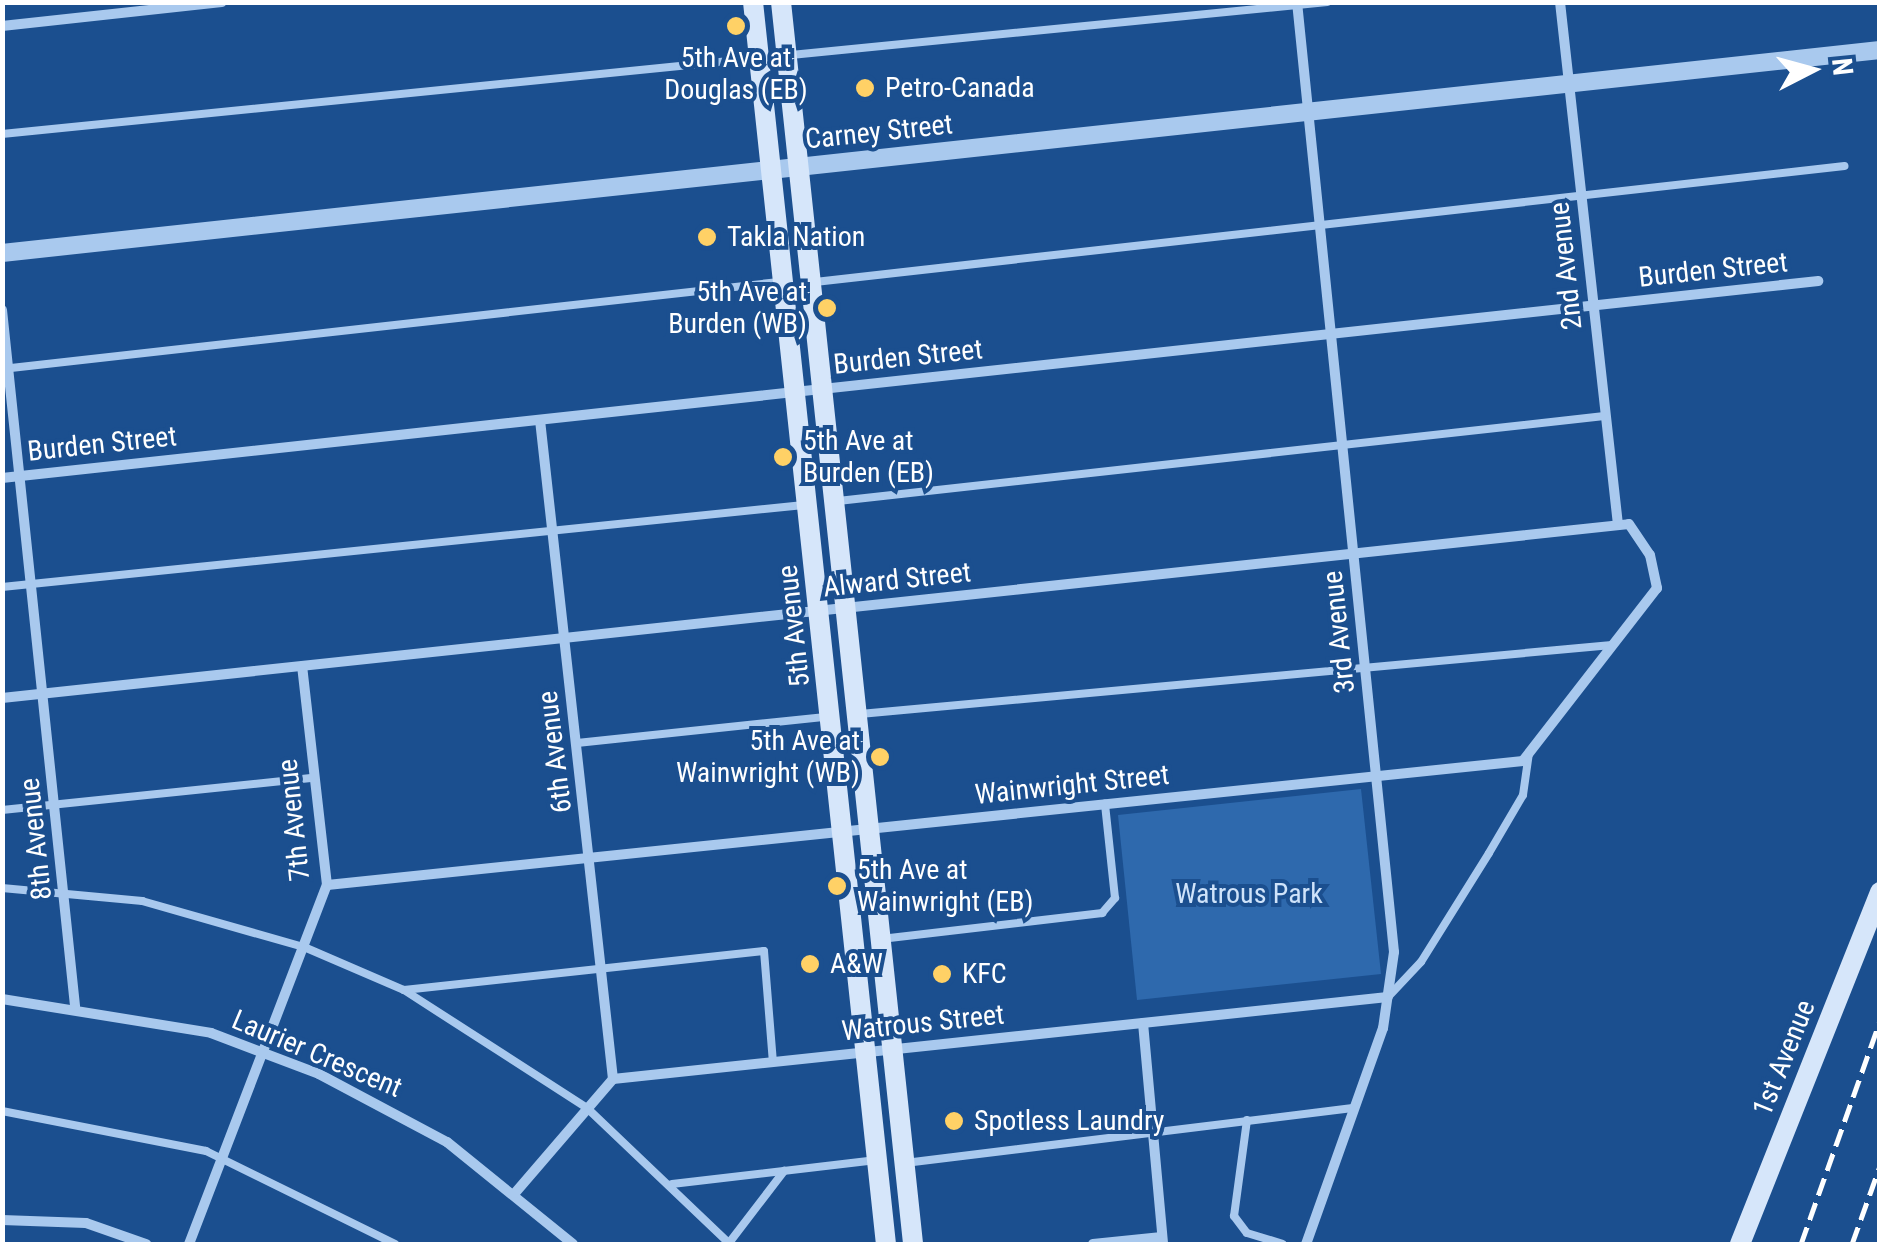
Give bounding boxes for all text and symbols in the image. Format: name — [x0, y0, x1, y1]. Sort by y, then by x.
marker: 5th Ave at Douglas (EB) — [725, 15, 747, 37]
north arrow — [1762, 20, 1862, 120]
place label: 5th Ave at Douglas (EB) — [664, 41, 808, 107]
text: N — [1825, 57, 1860, 77]
place label: Petro-Canada — [885, 71, 1035, 105]
marker: Petro-Canada — [854, 77, 876, 99]
street label: Carney Street — [804, 108, 954, 156]
street label: 2nd Avenue — [1543, 200, 1589, 332]
place label: Takla Nation — [727, 220, 865, 254]
marker: Takla Nation — [696, 226, 718, 248]
street label: Burden Street — [1637, 245, 1789, 295]
place label: 5th Ave at Burden (WB) — [668, 275, 807, 341]
marker: 5th Ave at Burden (WB) — [816, 297, 838, 319]
street label: Burden Street — [832, 332, 984, 382]
street label: Burden Street — [26, 419, 178, 469]
place label: 5th Ave at Burden (EB) — [803, 424, 934, 490]
marker: 5th Ave at Burden (EB) — [772, 446, 794, 468]
street label: Alward Street — [821, 556, 973, 604]
street label: 5th Avenue — [771, 563, 817, 689]
street label: 3rd Avenue — [1316, 569, 1362, 695]
street label: 6th Avenue — [531, 689, 579, 815]
place label: 5th Ave at Wainwright (WB) — [676, 724, 860, 790]
marker: 5th Ave at Wainwright (WB) — [869, 746, 891, 768]
street label: 7th Avenue — [271, 757, 317, 883]
street label: Wainwright Street — [973, 758, 1171, 812]
street label: 8th Avenue — [13, 776, 59, 902]
place label: 5th Ave at Wainwright (EB) — [857, 853, 1033, 919]
marker: 5th Ave at Wainwright (EB) — [826, 875, 848, 897]
park label: Watrous Park — [1175, 877, 1323, 911]
place label: A&W — [830, 947, 883, 981]
marker: A&W — [799, 953, 821, 975]
place label: KFC — [962, 957, 1007, 991]
marker: KFC — [931, 963, 953, 985]
street label: 1st Avenue — [1746, 995, 1822, 1121]
street label: Watrous Street — [840, 998, 1006, 1048]
street label: Laurier Crescent — [227, 1003, 407, 1105]
place label: Spotless Laundry — [974, 1104, 1164, 1138]
marker: Spotless Laundry — [943, 1110, 965, 1132]

